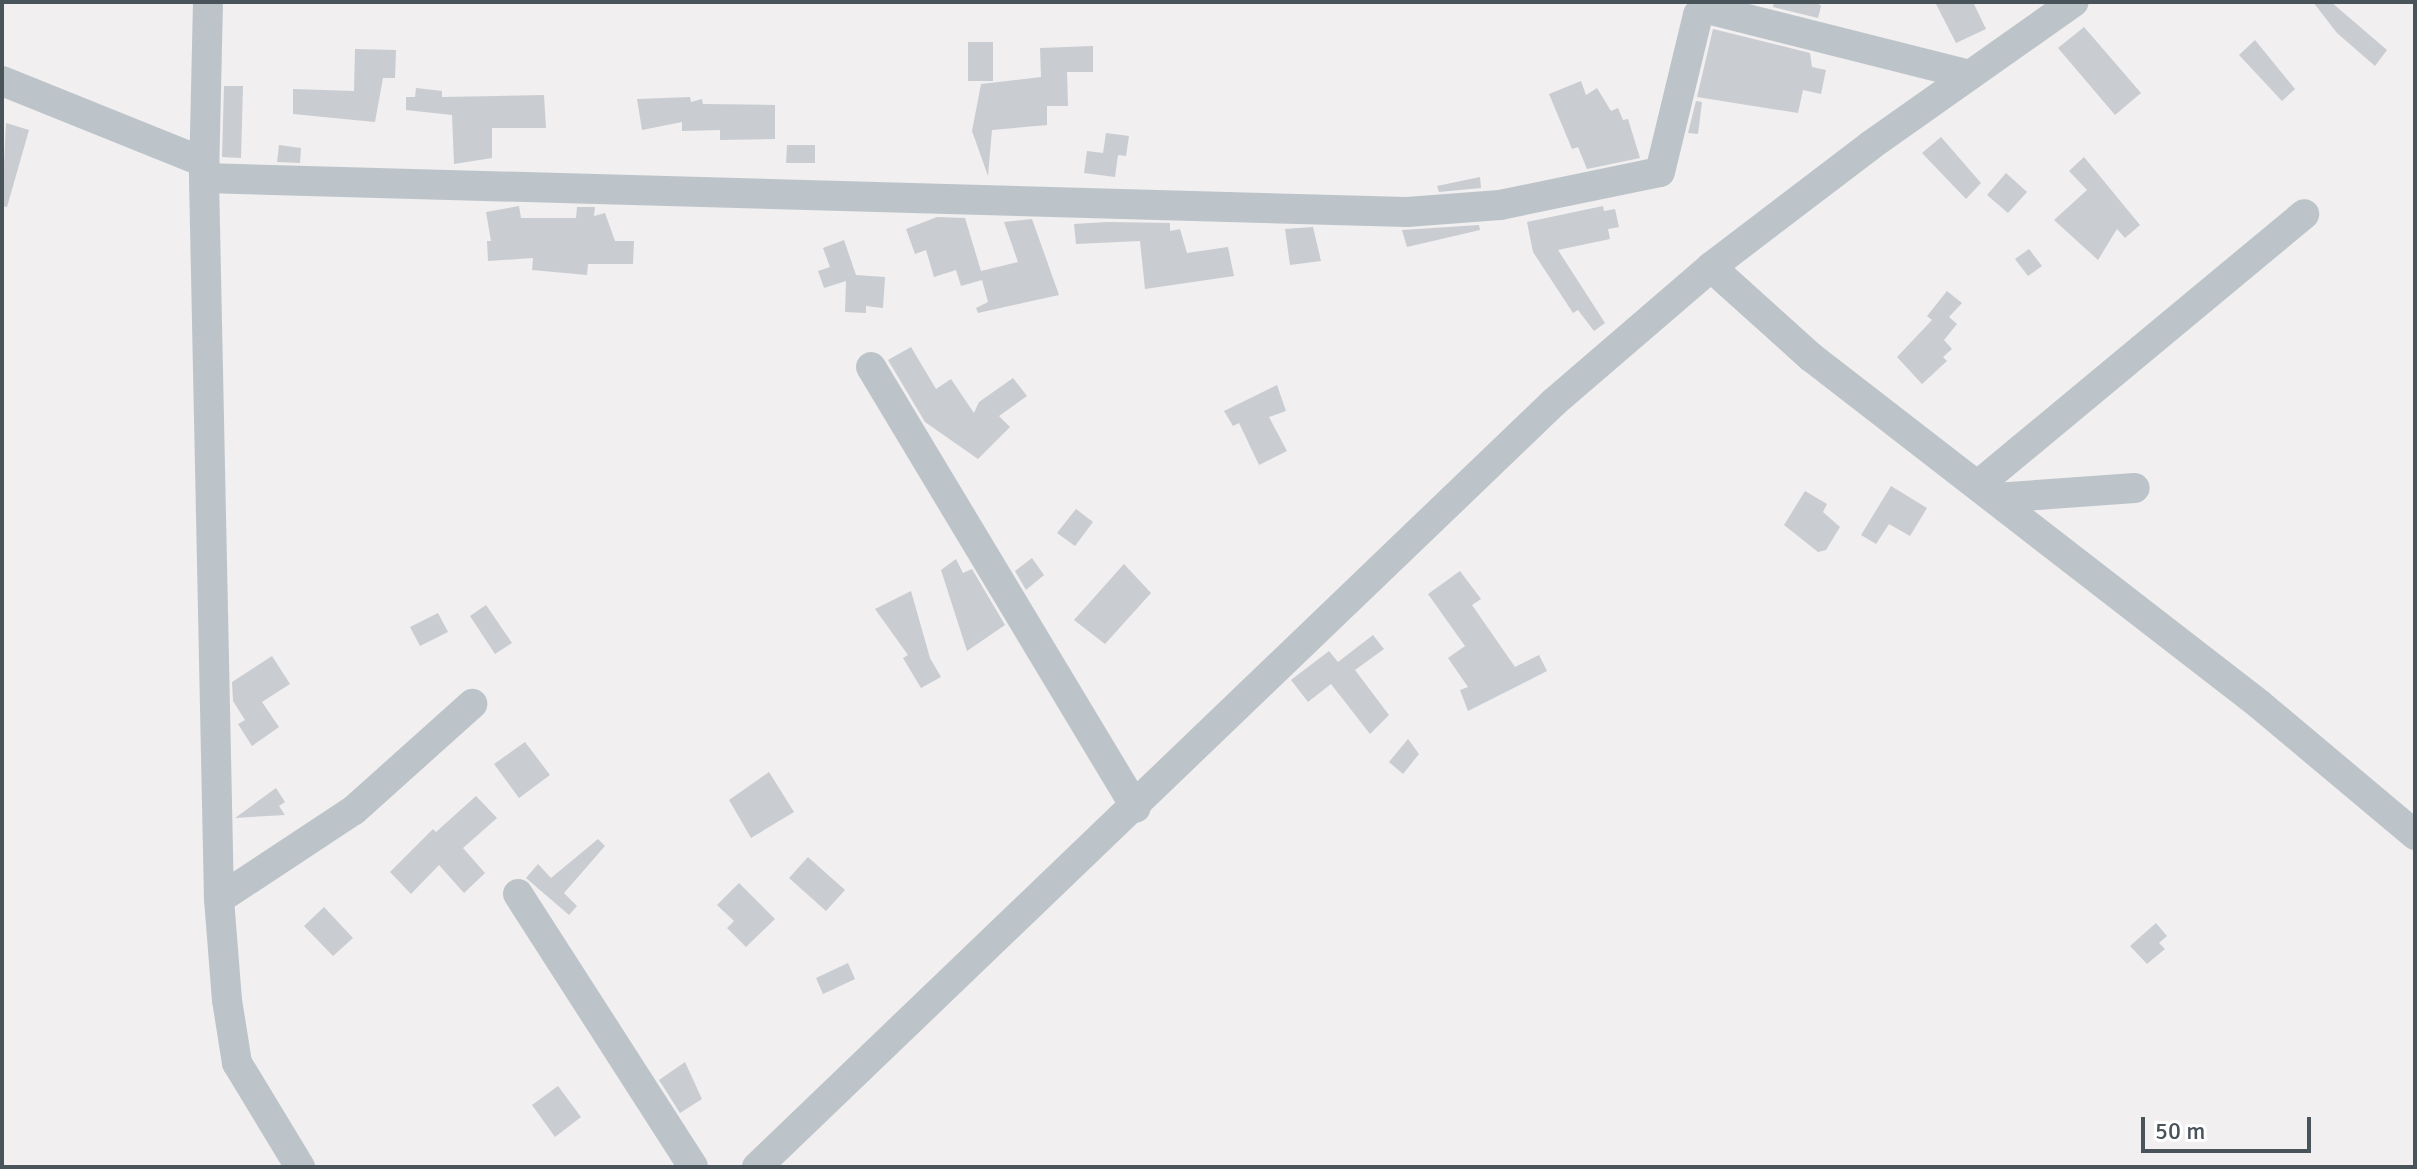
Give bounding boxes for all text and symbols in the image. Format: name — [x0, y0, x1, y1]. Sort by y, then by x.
scale bar — [2145, 1101, 2315, 1151]
text: 50 m — [2155, 1116, 2205, 1146]

